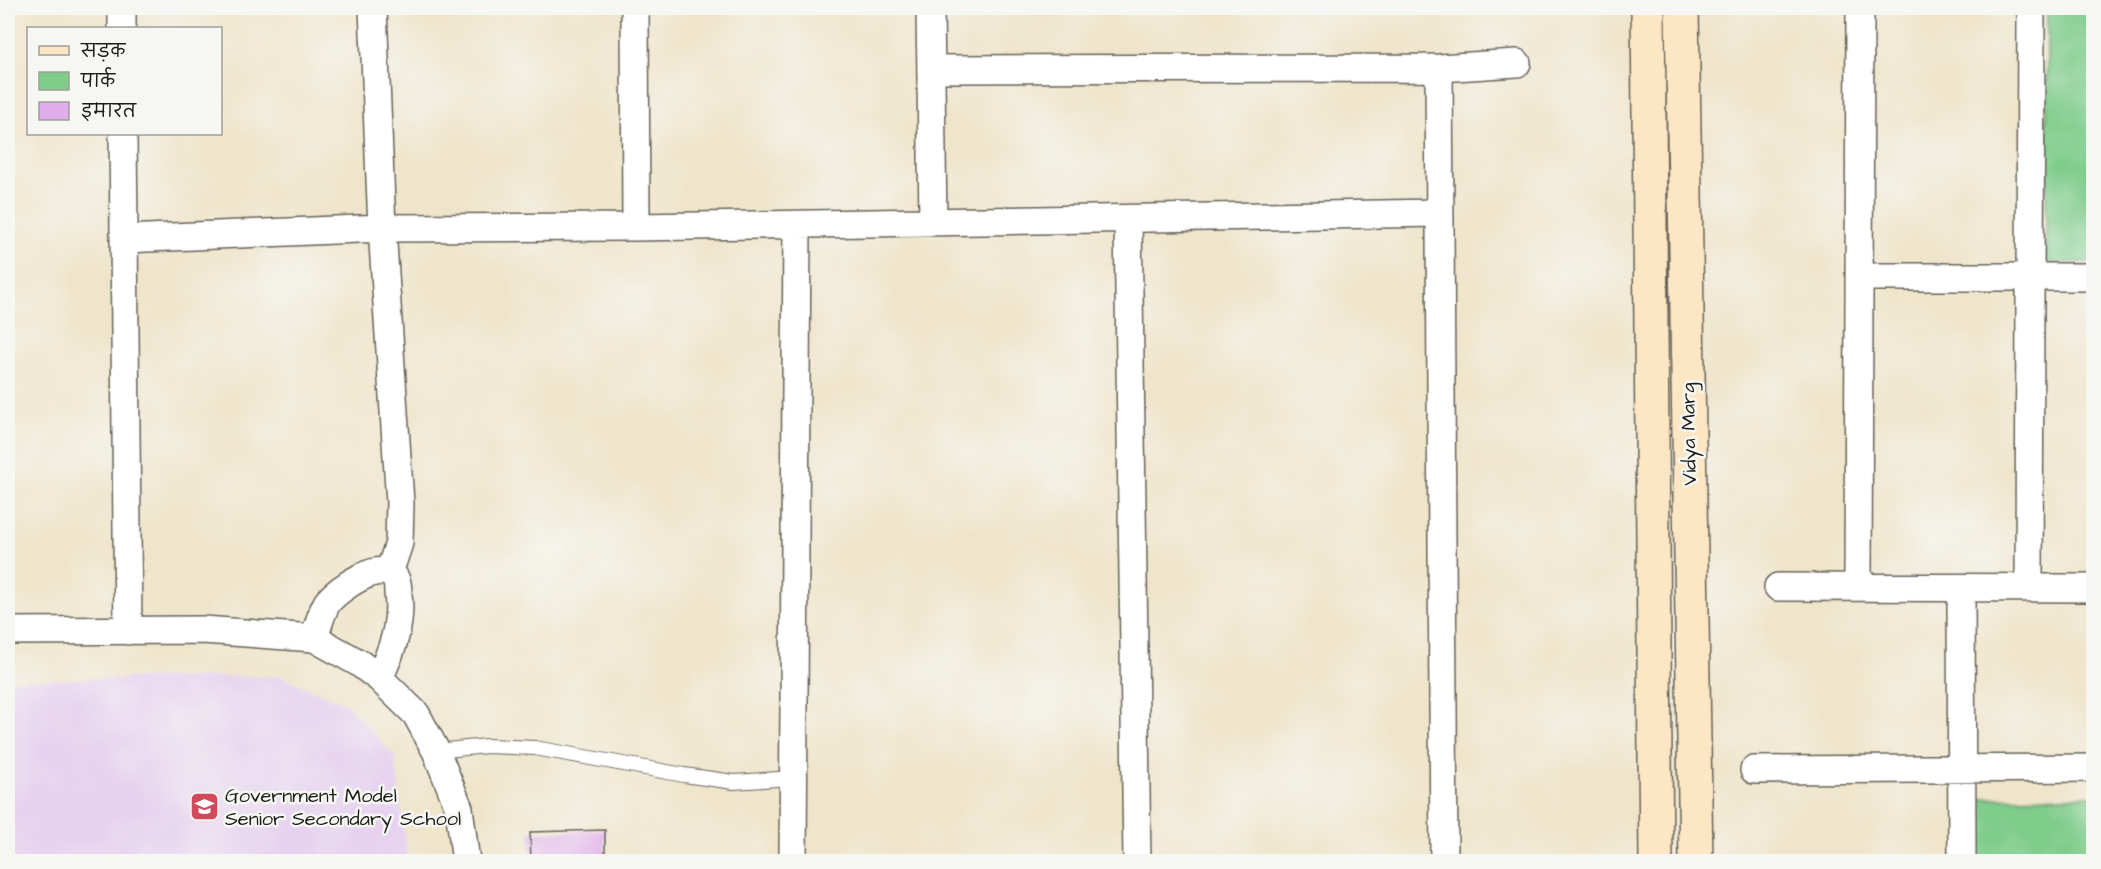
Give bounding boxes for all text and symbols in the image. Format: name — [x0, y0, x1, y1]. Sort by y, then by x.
legend — [27, 27, 222, 135]
text: सड़क — [80, 39, 126, 64]
text: पार्क — [80, 67, 116, 94]
text: इमारत — [81, 99, 137, 124]
street label: Vidya Marg — [1674, 382, 1705, 486]
place label: Government Model Senior Secondary School — [225, 782, 461, 834]
school or university icon: Government Model Senior Secondary School — [188, 791, 220, 823]

